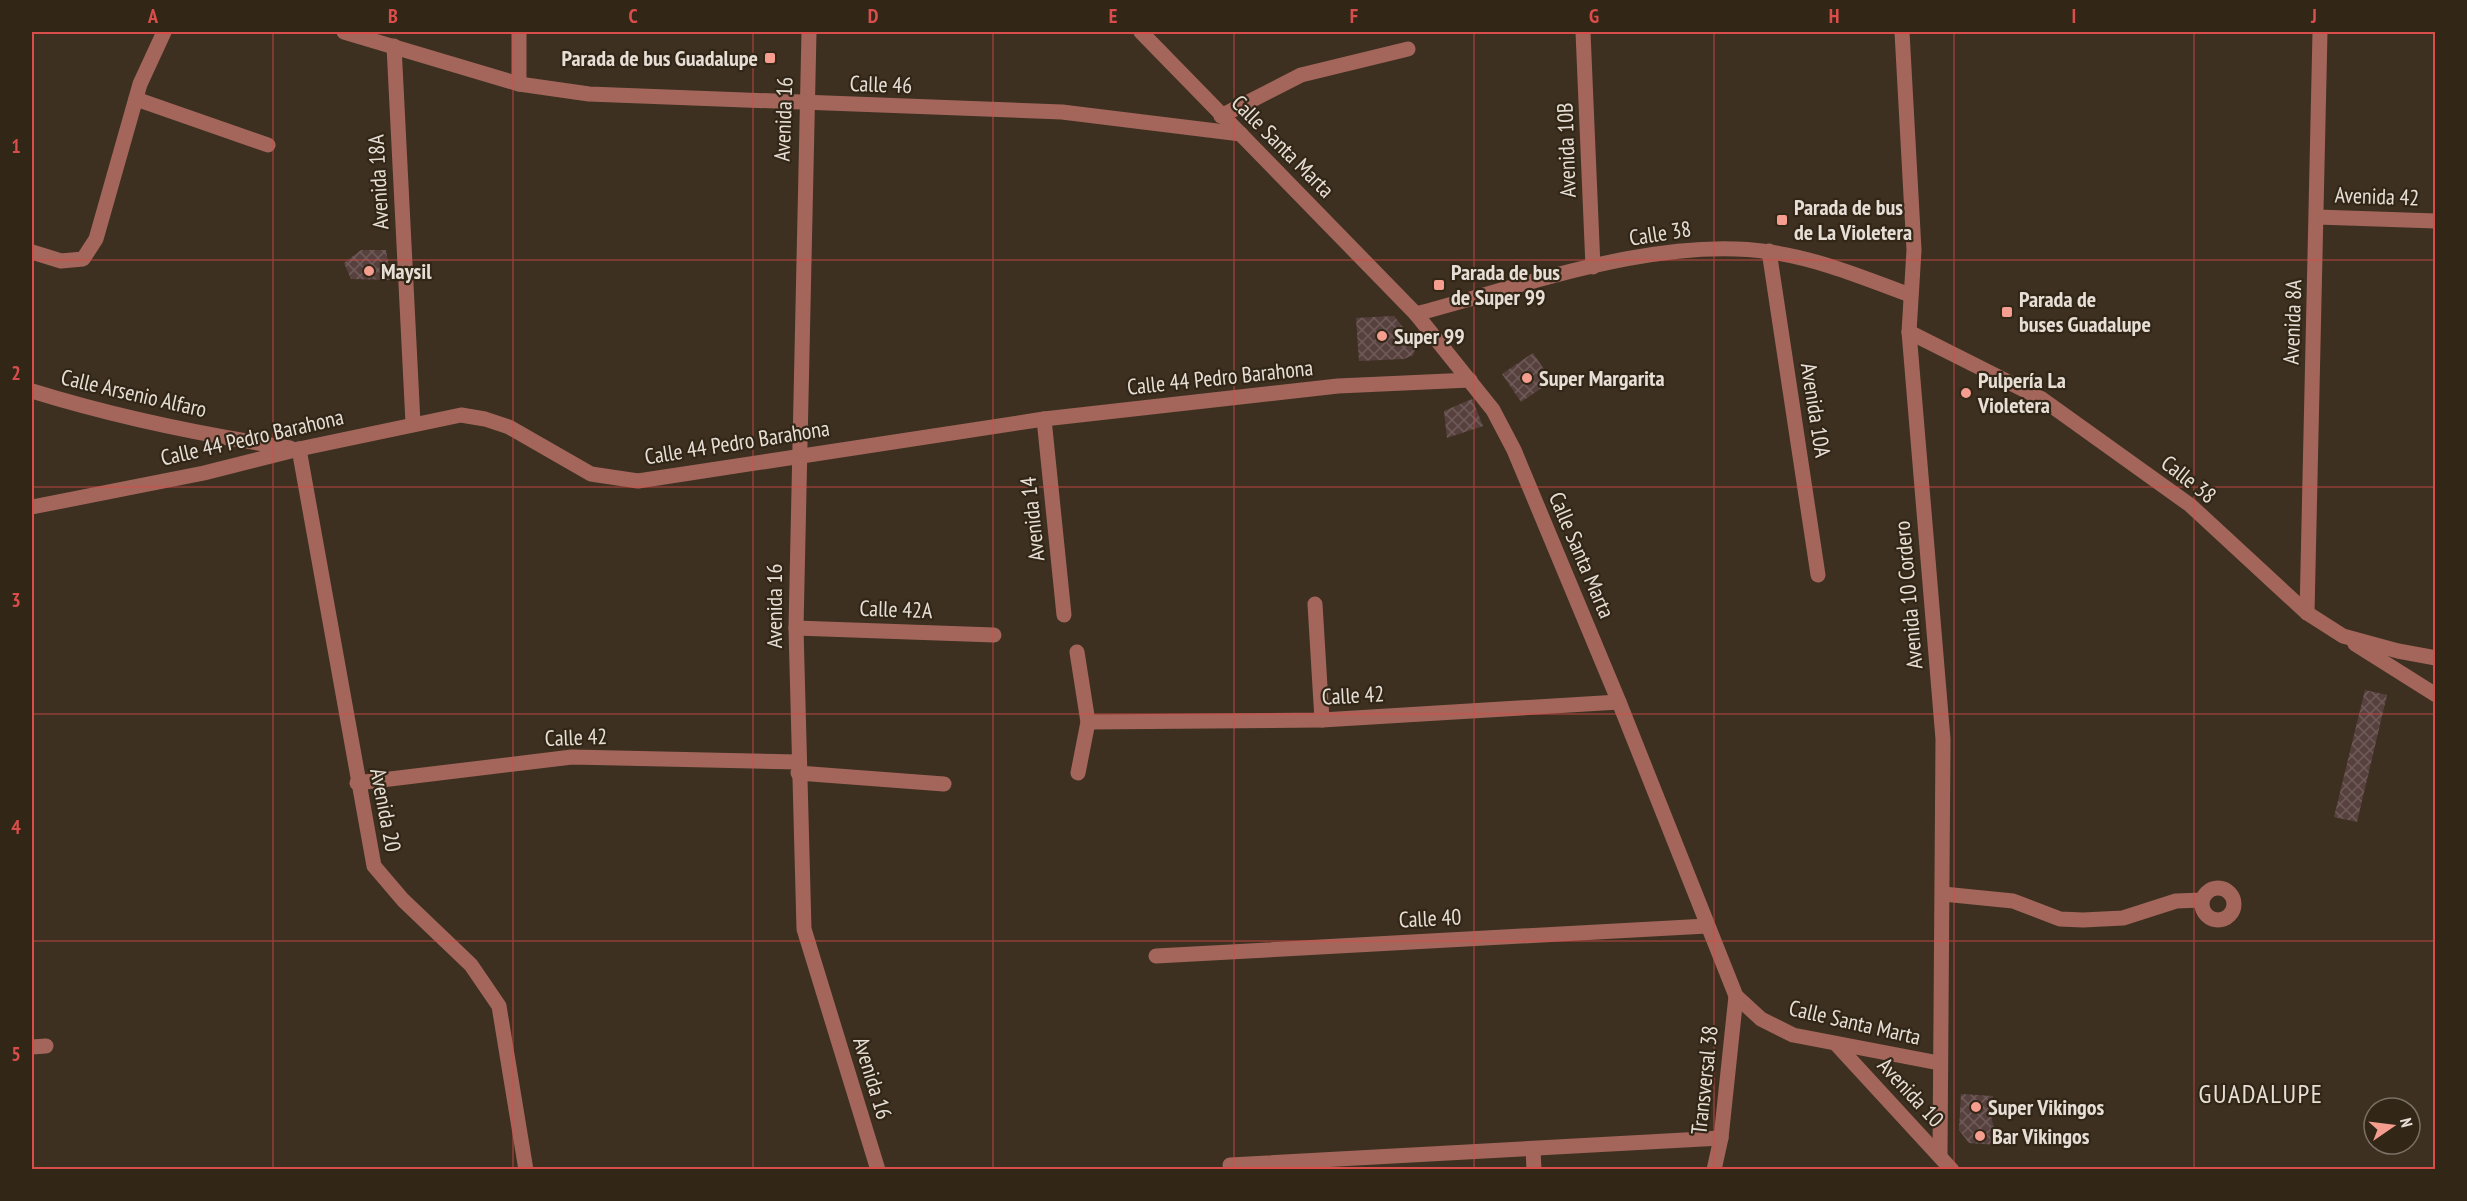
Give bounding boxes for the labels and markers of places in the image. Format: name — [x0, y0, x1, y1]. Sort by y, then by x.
place label: Parada de bus Guadalupe — [562, 44, 758, 72]
marker: Parada de bus Guadalupe — [763, 51, 777, 65]
place label: Parada de bus de La Violetera — [1794, 193, 1912, 246]
marker: Parada de bus de La Violetera — [1775, 213, 1789, 227]
place label: Maysil — [381, 257, 432, 285]
place label: Parada de bus de Super 99 — [1451, 258, 1560, 311]
marker: Maysil — [362, 264, 376, 278]
marker: Parada de bus de Super 99 — [1432, 278, 1446, 292]
place label: Parada de buses Guadalupe — [2019, 285, 2151, 338]
marker: Parada de buses Guadalupe — [2000, 305, 2014, 319]
place label: Super 99 — [1394, 322, 1465, 350]
marker: Super 99 — [1375, 329, 1389, 343]
place label: Super Margarita — [1539, 364, 1665, 392]
place label: Pulpería La Violetera — [1977, 366, 2066, 419]
marker: Super Margarita — [1520, 371, 1534, 385]
marker: Pulpería La Violetera — [1959, 386, 1973, 400]
place label: Super Vikingos — [1988, 1093, 2105, 1121]
marker: Super Vikingos — [1969, 1100, 1983, 1114]
place label: Bar Vikingos — [1992, 1122, 2090, 1150]
marker: Bar Vikingos — [1973, 1129, 1987, 1143]

